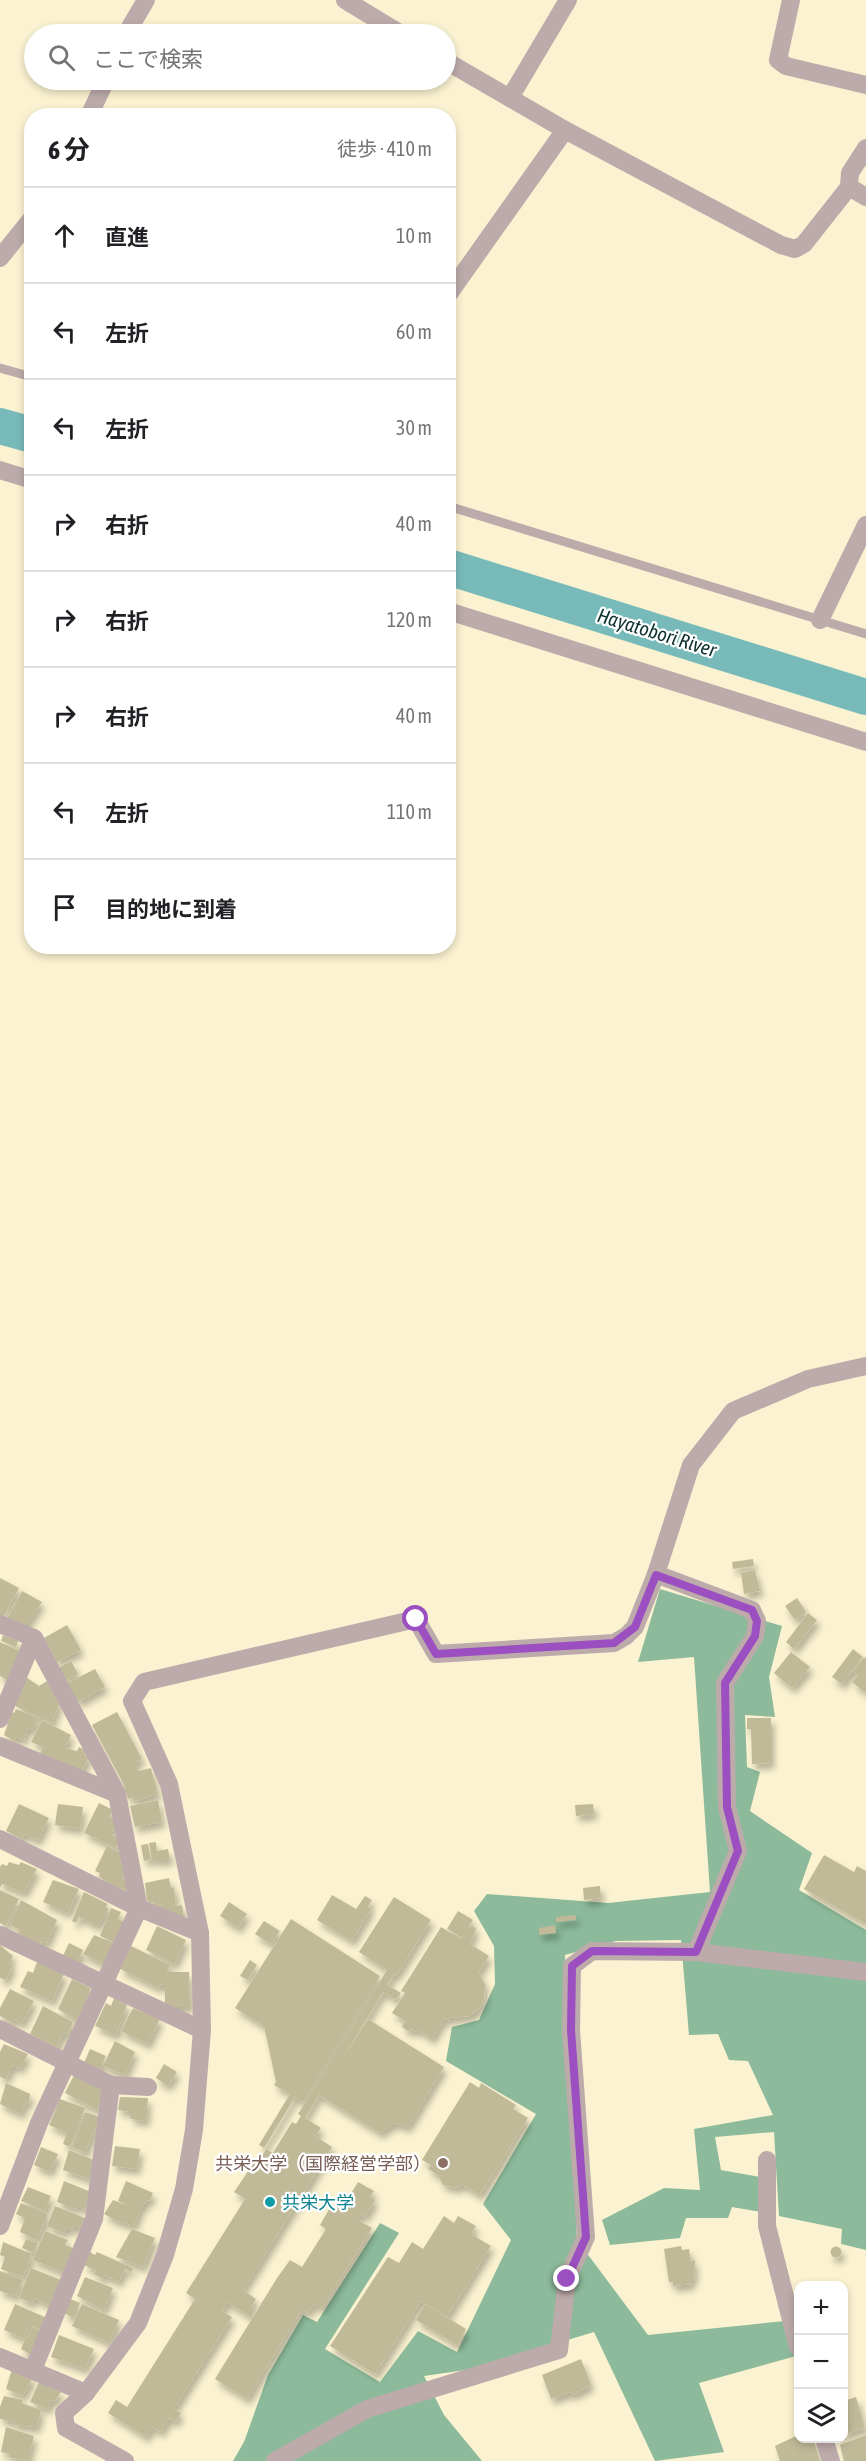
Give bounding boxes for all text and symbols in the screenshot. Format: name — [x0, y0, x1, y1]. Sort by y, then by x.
search box — [24, 24, 456, 90]
icon: search — [45, 41, 78, 74]
text: ここで検索 — [93, 46, 203, 72]
text: 6 分 — [48, 135, 90, 165]
text: 徒歩 · 410 m — [337, 137, 432, 160]
icon: ahead — [48, 219, 81, 252]
text: 直進 — [105, 224, 149, 250]
text: 10 m — [396, 224, 432, 247]
icon: left — [48, 315, 81, 348]
text: 左折 — [105, 320, 149, 346]
text: 60 m — [396, 320, 432, 343]
icon: left — [48, 411, 81, 444]
text: 左折 — [105, 416, 149, 442]
text: 30 m — [396, 416, 432, 439]
icon: right — [48, 507, 81, 540]
text: 右折 — [105, 512, 149, 538]
text: 40 m — [396, 512, 432, 535]
icon: right — [48, 603, 81, 636]
water label: Hayatobori River — [595, 603, 720, 661]
text: 右折 — [105, 608, 149, 634]
text: 120 m — [387, 608, 432, 631]
icon: right — [48, 699, 81, 732]
text: 右折 — [105, 704, 149, 730]
text: 40 m — [396, 704, 432, 727]
icon: left — [48, 795, 81, 828]
text: 左折 — [105, 800, 149, 826]
text: 110 m — [387, 800, 432, 823]
icon: arrive — [48, 891, 81, 924]
text: 目的地に到着 — [105, 896, 237, 922]
route start — [402, 1605, 428, 1631]
place label: 共栄大学（国際経営学部） — [215, 2153, 431, 2174]
marker: 共栄大学（国際経営学部） — [436, 2156, 450, 2170]
place label: 共栄大学 — [282, 2192, 354, 2213]
marker: 共栄大学 — [263, 2195, 277, 2209]
route end — [553, 2265, 579, 2291]
map controls — [794, 2281, 848, 2443]
button: + — [794, 2281, 848, 2335]
button: − — [794, 2335, 848, 2389]
button: layers — [794, 2389, 848, 2443]

